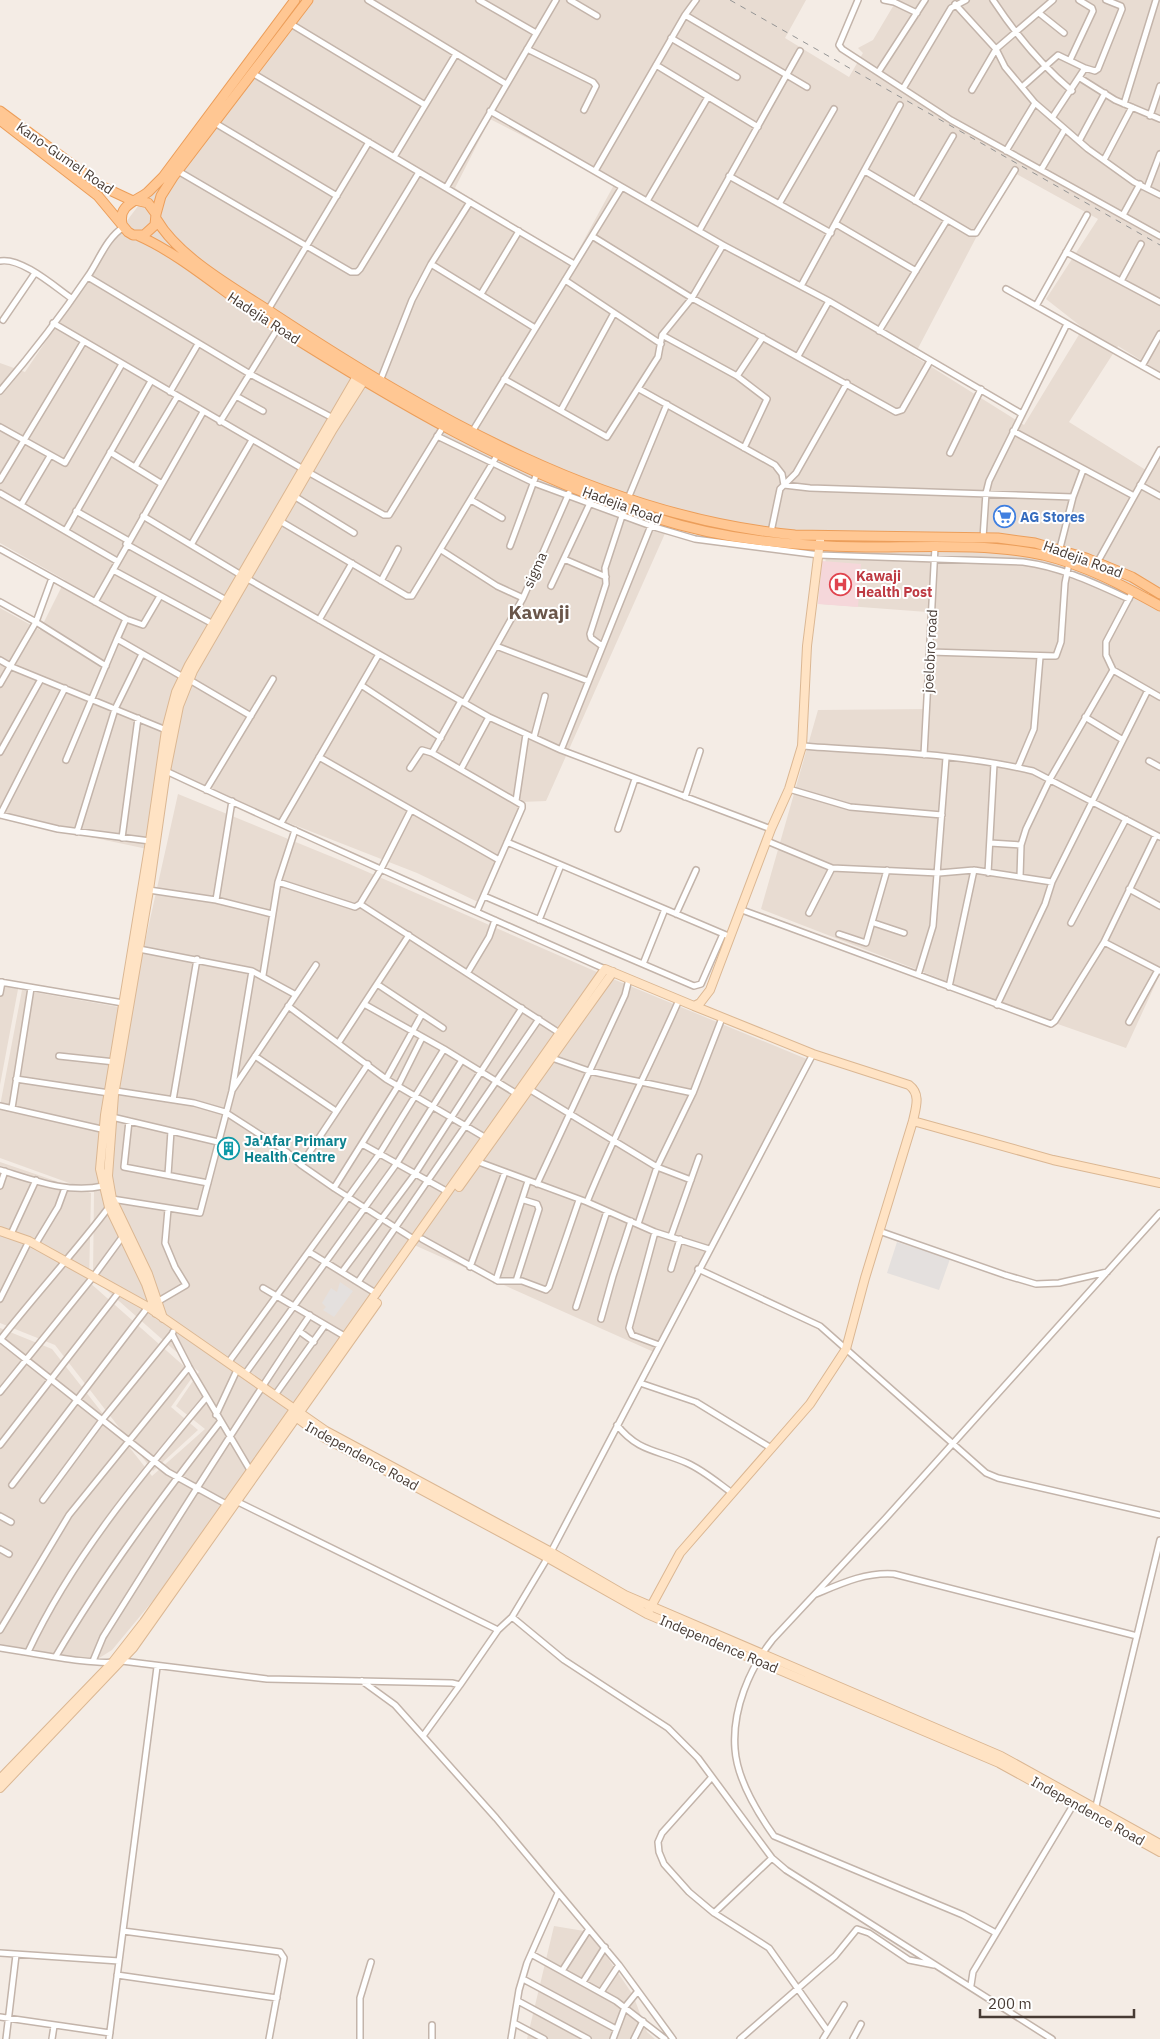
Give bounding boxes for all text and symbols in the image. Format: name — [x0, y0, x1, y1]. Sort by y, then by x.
street label: Kano-Gumel Road — [13, 118, 117, 198]
street label: Hadejia Road — [224, 288, 304, 348]
street label: Hadejia Road — [580, 482, 664, 528]
supermarket icon: AG Stores — [992, 505, 1016, 529]
place label: AG Stores — [1020, 508, 1085, 526]
street label: Hadejia Road — [1041, 536, 1125, 582]
street label: sigma — [519, 549, 551, 591]
place label: Kawaji Health Post — [856, 567, 932, 601]
hospital icon: Kawaji Health Post — [828, 572, 852, 596]
district label: Kawaji — [508, 600, 570, 624]
street label: joelobro road — [919, 609, 941, 693]
place label: Ja'Afar Primary Health Centre — [244, 1132, 347, 1166]
building icon: Ja'Afar Primary Health Centre — [216, 1137, 240, 1161]
street label: Independence Road — [302, 1417, 422, 1495]
street label: Independence Road — [657, 1611, 781, 1677]
street label: Independence Road — [1028, 1772, 1148, 1850]
scale bar — [980, 1986, 1134, 2018]
text: 200 m — [988, 1994, 1032, 2013]

